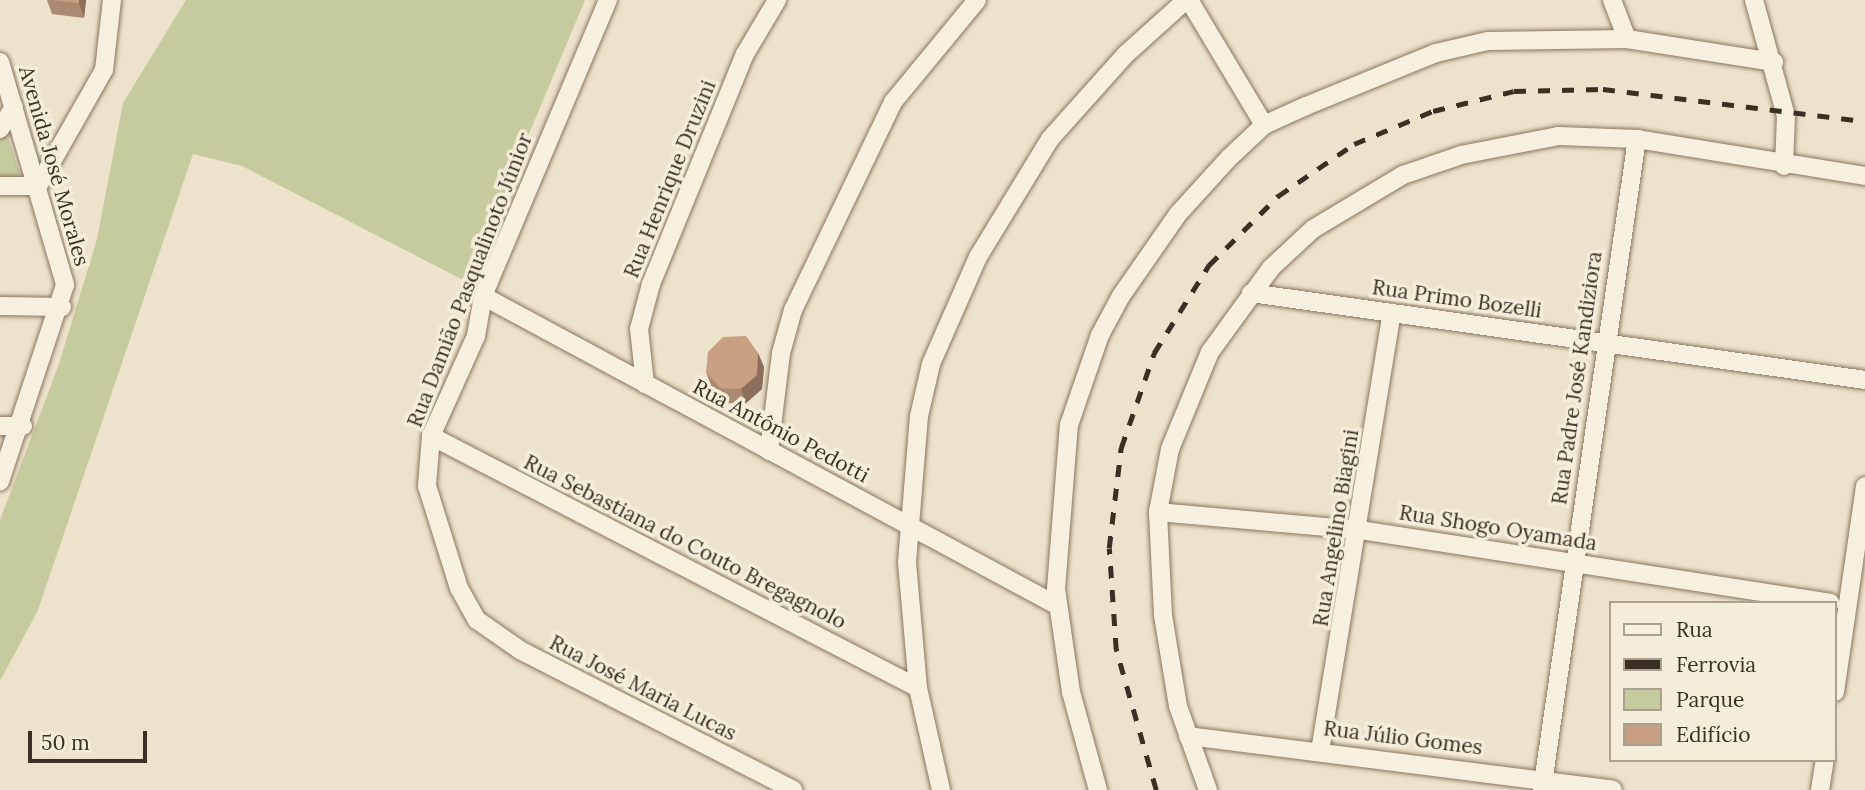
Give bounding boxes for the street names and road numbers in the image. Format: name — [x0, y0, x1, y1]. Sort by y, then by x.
street label: Avenida José Morales — [13, 63, 95, 269]
street label: Rua Henrique Druzini — [619, 76, 721, 282]
street label: Rua Damião Pasqualinoto Júnior — [402, 129, 538, 431]
street label: Rua Padre José Kandiziora — [1547, 250, 1607, 506]
street label: Rua Primo Bozelli — [1371, 275, 1543, 323]
street label: Rua Antônio Pedotti — [689, 374, 873, 488]
street label: Rua Angelino Biagini — [1308, 428, 1364, 628]
street label: Rua Sebastiana do Couto Bregagnolo — [520, 449, 850, 635]
street label: Rua Shogo Oyamada — [1397, 500, 1599, 556]
street label: Rua José Maria Lucas — [545, 630, 741, 746]
street label: Rua Júlio Gomes — [1322, 716, 1484, 760]

